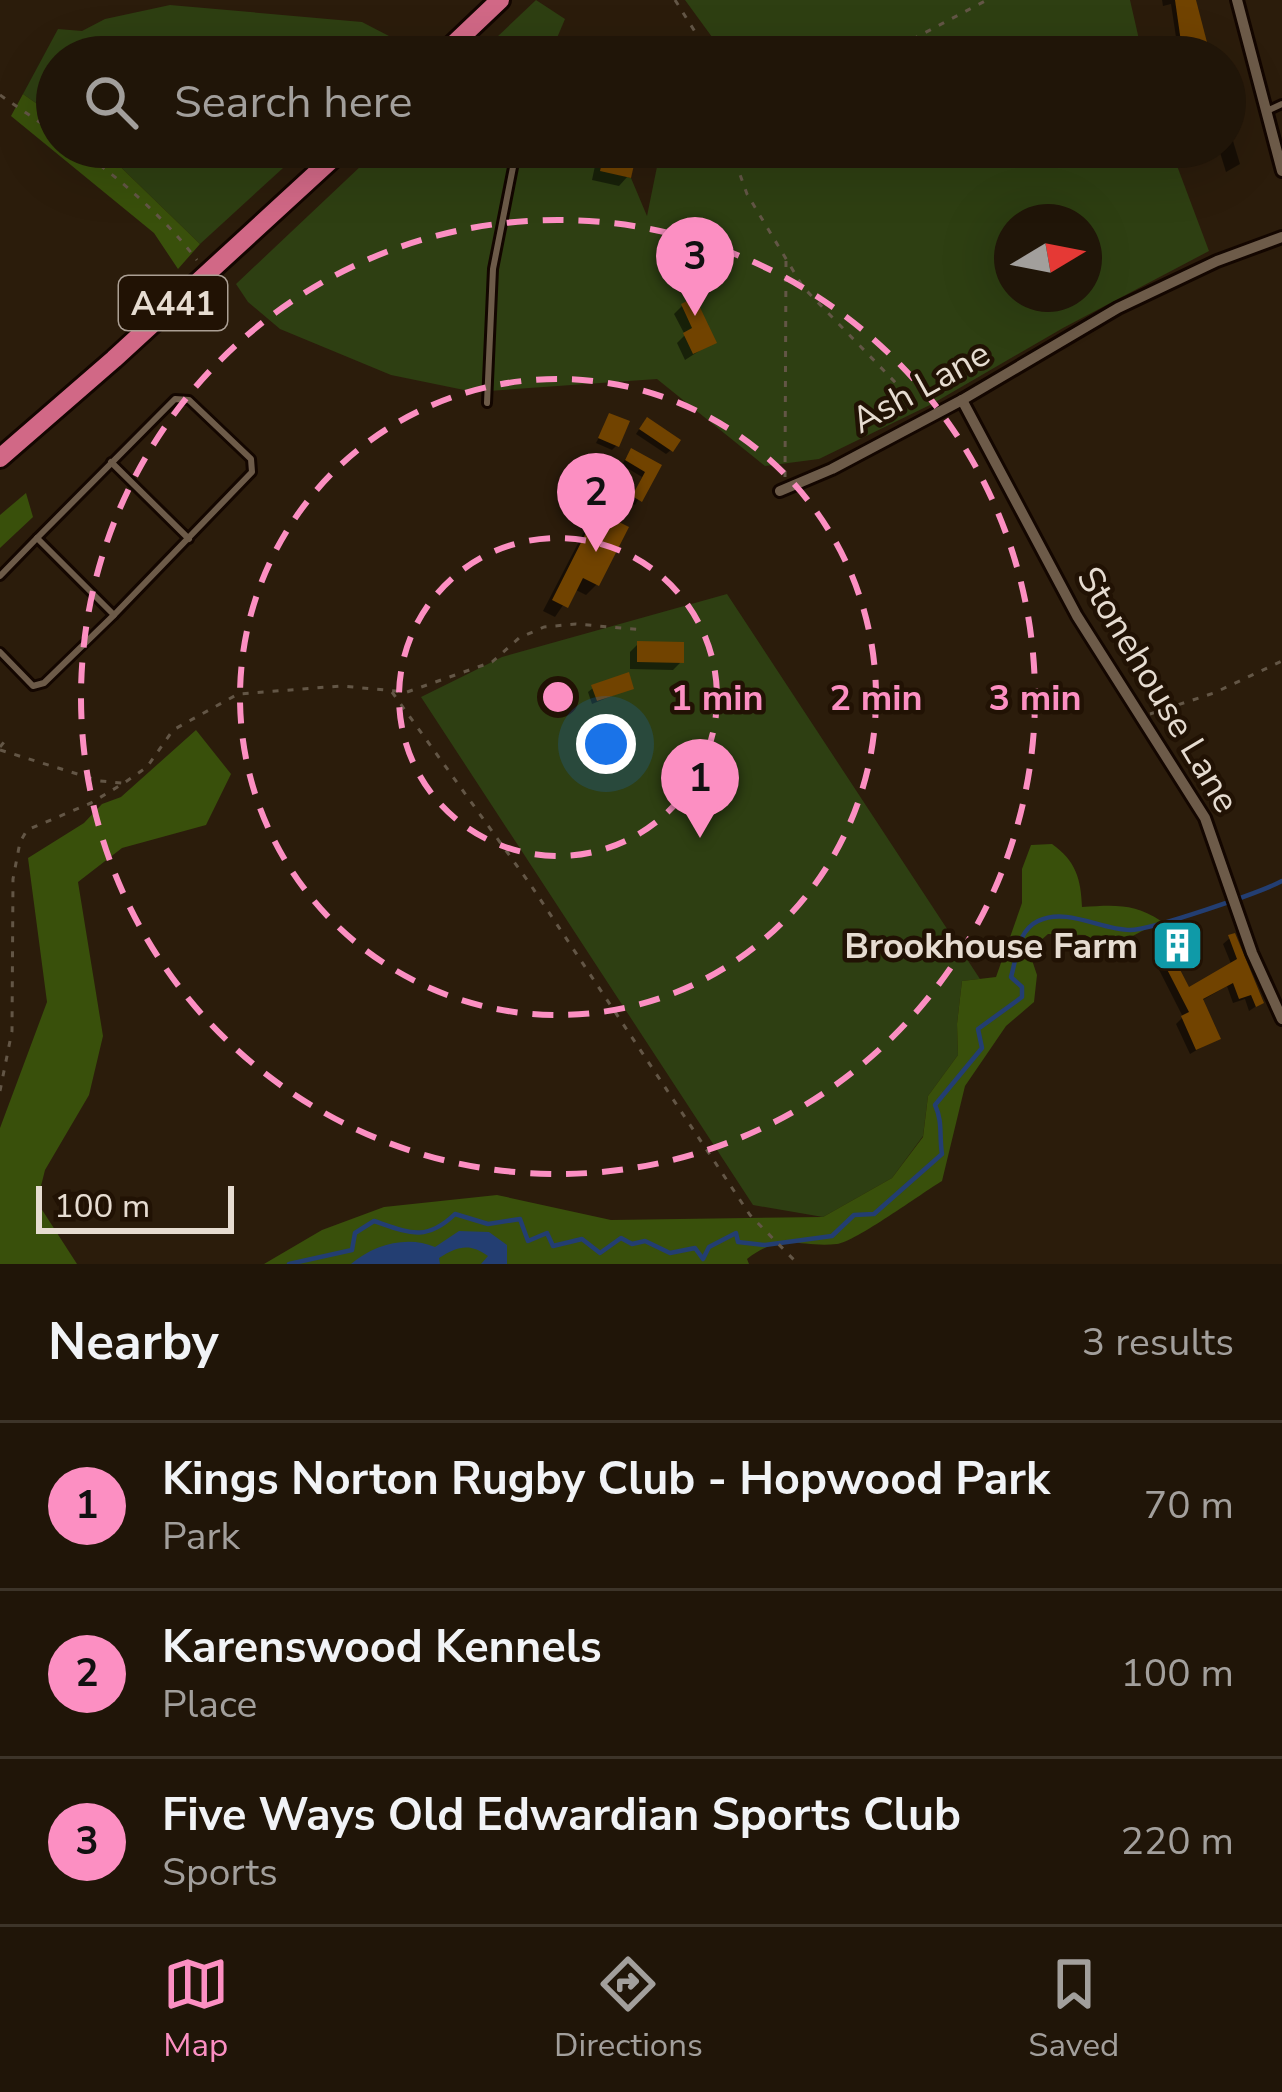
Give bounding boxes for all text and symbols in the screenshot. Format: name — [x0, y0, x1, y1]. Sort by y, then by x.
search box — [36, 36, 1246, 168]
icon: search — [78, 69, 144, 135]
text: Search here — [174, 72, 413, 133]
north arrow — [994, 204, 1102, 312]
pin: 3 — [656, 217, 734, 316]
road number: A441 — [119, 276, 227, 330]
street label: Ash Lane — [843, 329, 999, 445]
pin: 2 — [557, 453, 635, 552]
street label: Stonehouse Lane — [1065, 558, 1250, 822]
text: 1 min — [670, 674, 764, 723]
text: 2 min — [829, 674, 923, 723]
text: 3 min — [988, 674, 1082, 723]
centre of rings — [537, 676, 579, 718]
your location — [576, 714, 636, 774]
pin: 1 — [661, 739, 739, 838]
building icon: Brookhouse Farm — [1149, 917, 1205, 973]
place label: Brookhouse Farm — [844, 922, 1138, 971]
scale bar — [36, 1180, 234, 1233]
text: 100 m — [54, 1184, 150, 1229]
text: Nearby — [48, 1307, 219, 1377]
text: 3 results — [1082, 1316, 1234, 1369]
text: Kings Norton Rugby Club - Hopwood Park — [162, 1449, 1050, 1510]
text: 1 — [75, 1479, 99, 1532]
text: 70 m — [1144, 1479, 1234, 1532]
text: Park — [162, 1510, 240, 1563]
text: Karenswood Kennels — [162, 1617, 602, 1678]
text: 2 — [75, 1647, 99, 1700]
text: 100 m — [1120, 1647, 1234, 1700]
text: Place — [162, 1678, 257, 1731]
text: Five Ways Old Edwardian Sports Club — [162, 1785, 961, 1846]
text: 3 — [75, 1815, 99, 1868]
text: 220 m — [1120, 1815, 1234, 1868]
text: Sports — [162, 1846, 278, 1899]
tab: Map — [163, 1951, 229, 2068]
tab: Directions — [554, 1951, 703, 2068]
tab: Saved — [1028, 1951, 1119, 2068]

